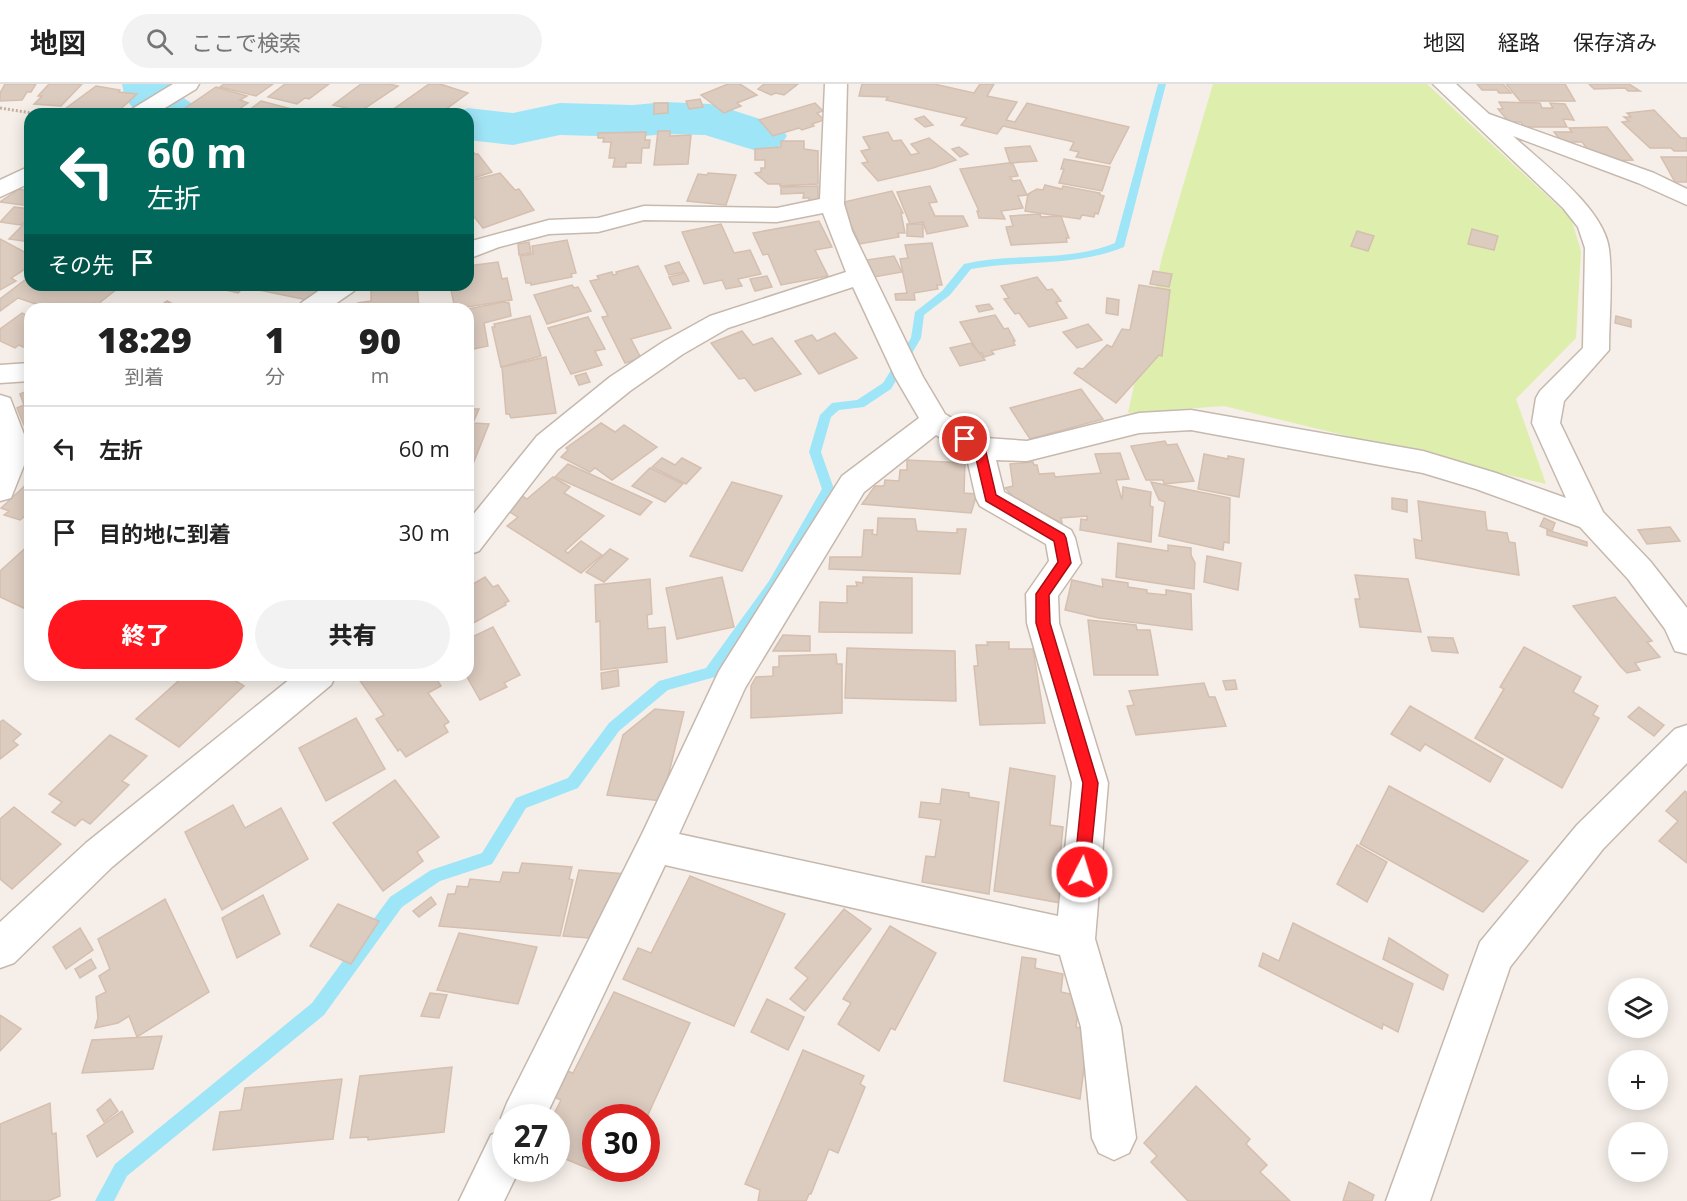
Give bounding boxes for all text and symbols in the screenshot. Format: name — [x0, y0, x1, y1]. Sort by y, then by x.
search box — [122, 14, 542, 68]
text: 地図 — [30, 23, 86, 61]
icon: search — [143, 25, 176, 58]
text: ここで検索 — [191, 27, 301, 57]
text: 地図 — [1423, 28, 1465, 56]
text: 経路 — [1498, 28, 1540, 56]
text: 保存済み — [1573, 28, 1657, 56]
text: 60 m — [147, 123, 247, 180]
icon: left — [48, 132, 126, 210]
text: 左折 — [147, 179, 201, 216]
icon: arrive — [126, 246, 159, 279]
text: その先 — [48, 249, 114, 279]
text: 18:29 — [97, 315, 192, 364]
text: 1 — [265, 315, 286, 364]
text: 90 — [359, 316, 401, 365]
text: m — [371, 362, 389, 389]
text: 到着 — [124, 363, 164, 390]
text: 分 — [265, 363, 285, 390]
pin — [939, 413, 990, 464]
icon: arrive — [948, 422, 981, 455]
icon: left — [48, 432, 81, 465]
text: 60 m — [399, 433, 450, 463]
text: 左折 — [99, 434, 143, 464]
icon: arrive — [48, 516, 81, 549]
text: 30 m — [399, 517, 450, 547]
text: 目的地に到着 — [99, 518, 231, 548]
button: 終了 — [48, 600, 243, 669]
button: 共有 — [255, 600, 450, 669]
position arrow — [1050, 840, 1114, 904]
map controls — [1608, 978, 1668, 1182]
button: layers — [1608, 978, 1668, 1038]
button: + — [1608, 1050, 1668, 1110]
speed limit sign: 30 — [582, 1104, 660, 1182]
text: 27 — [514, 1115, 548, 1156]
button: − — [1608, 1122, 1668, 1182]
text: km/h — [513, 1148, 549, 1168]

